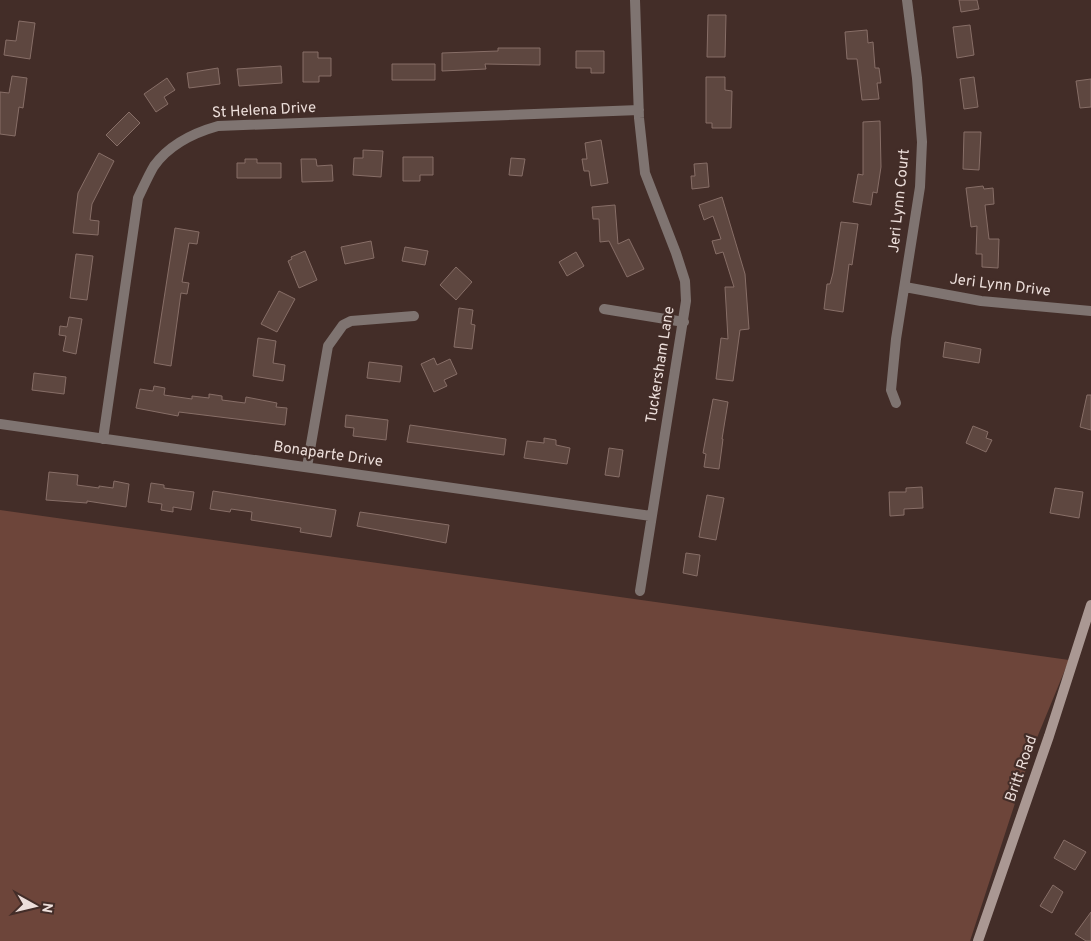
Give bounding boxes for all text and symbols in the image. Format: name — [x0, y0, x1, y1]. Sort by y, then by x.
street label: St Helena Drive — [211, 99, 317, 123]
street label: Jeri Lynn Court — [885, 148, 915, 254]
street label: Jeri Lynn Drive — [948, 270, 1052, 302]
street label: Tuckersham Lane — [642, 305, 680, 425]
street label: Bonaparte Drive — [272, 438, 384, 472]
street label: Britt Road — [1002, 733, 1042, 805]
north arrow — [10, 881, 60, 931]
text: N — [37, 901, 56, 914]

